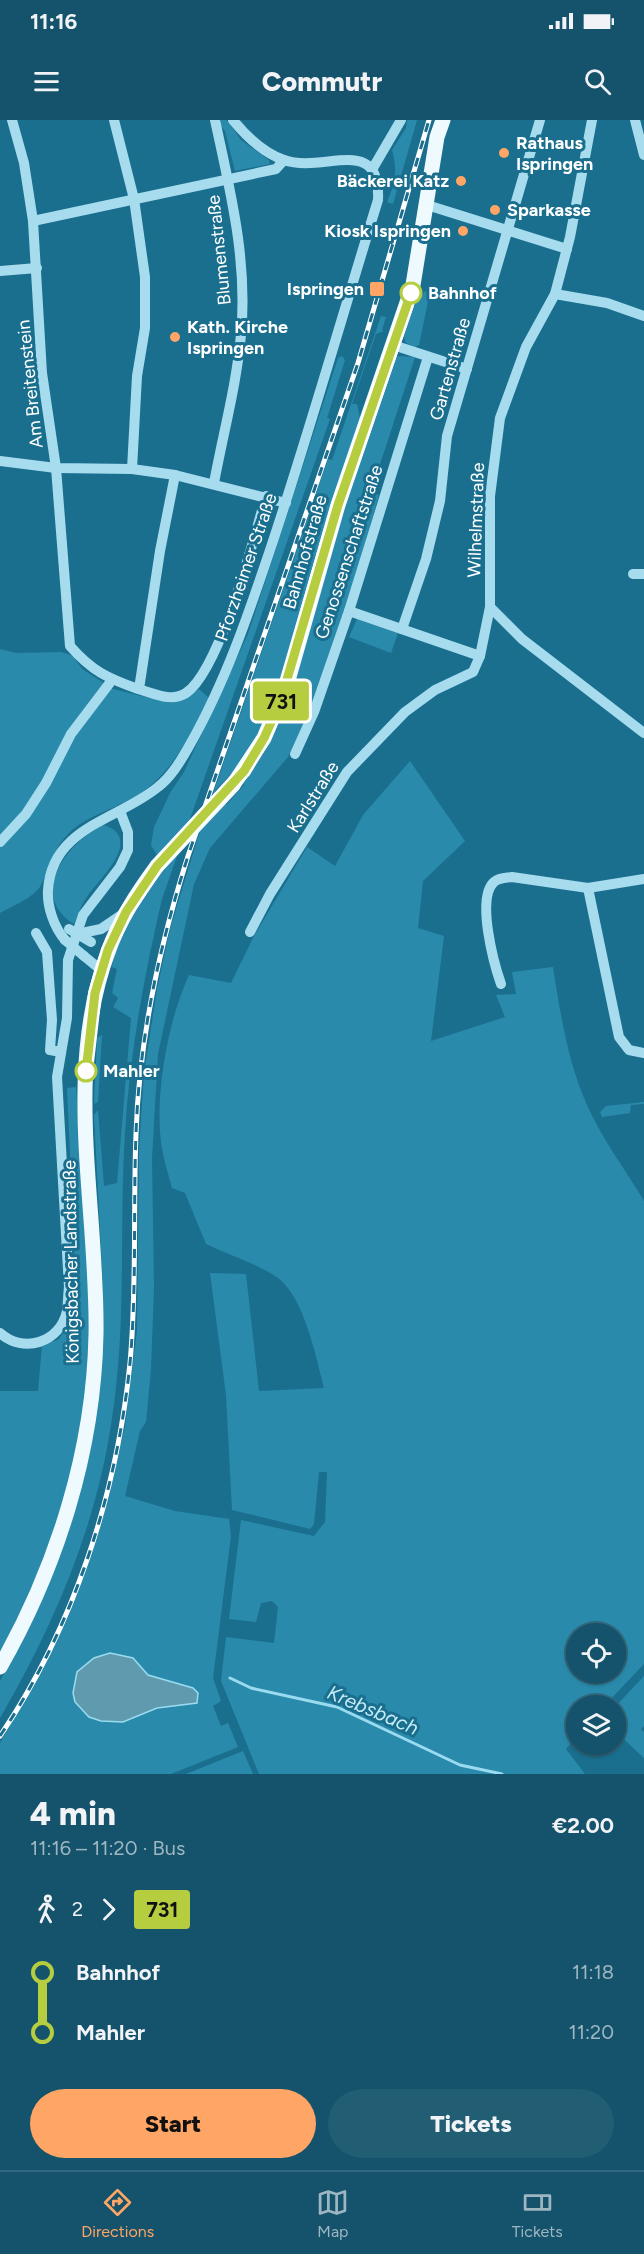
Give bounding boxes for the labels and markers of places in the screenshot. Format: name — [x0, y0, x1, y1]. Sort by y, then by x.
place label: Rathaus Ispringen — [516, 132, 593, 175]
marker: Rathaus Ispringen — [497, 146, 511, 160]
place label: Bäckerei Katz — [337, 170, 449, 192]
marker: Bäckerei Katz — [454, 174, 468, 188]
place label: Sparkasse — [507, 199, 591, 221]
marker: Sparkasse — [488, 203, 502, 217]
place label: Kiosk Ispringen — [324, 220, 451, 242]
marker: Kiosk Ispringen — [456, 224, 470, 238]
place label: Ispringen — [287, 278, 364, 300]
marker: Ispringen — [368, 280, 386, 298]
marker: Bahnhof — [400, 282, 422, 304]
place label: Bahnhof — [428, 282, 498, 304]
place label: Kath. Kirche Ispringen — [187, 316, 288, 359]
marker: Kath. Kirche Ispringen — [168, 330, 182, 344]
marker: Mahler — [75, 1060, 97, 1082]
place label: Mahler — [103, 1060, 160, 1082]

